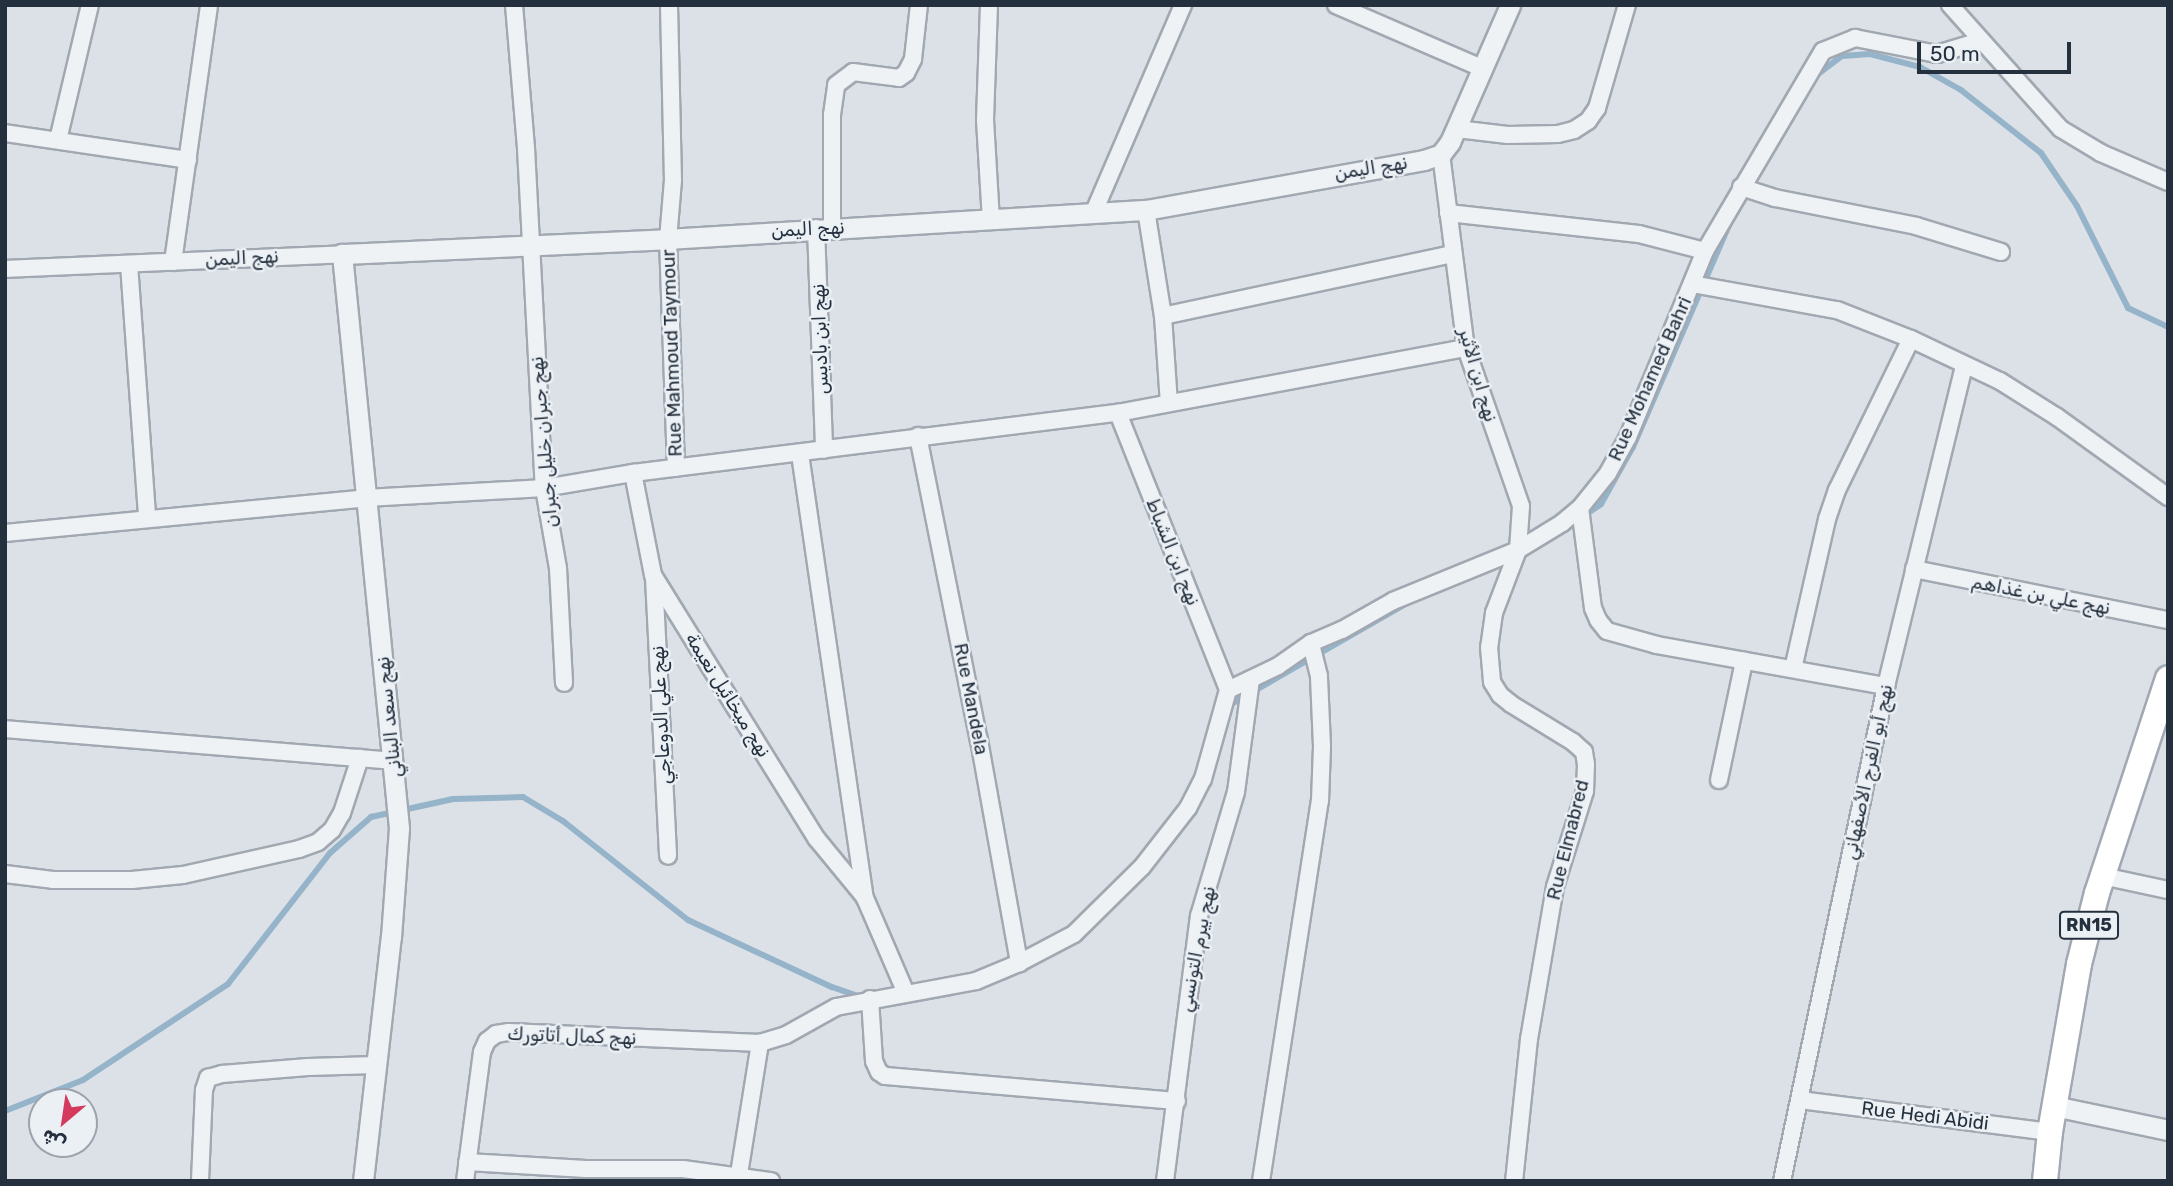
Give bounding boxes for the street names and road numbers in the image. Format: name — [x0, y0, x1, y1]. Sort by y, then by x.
street label: نهج اليمن — [1333, 151, 1409, 185]
street label: نهج اليمن — [771, 216, 845, 242]
street label: نهج اليمن — [205, 245, 279, 271]
street label: Rue Mahmoud Taymour — [657, 249, 687, 457]
street label: نهج ابن باديس — [807, 283, 833, 395]
street label: Rue Mohamed Bahri — [1604, 293, 1696, 465]
street label: نهج ابن الأثير — [1454, 325, 1502, 425]
street label: نهج جبران خليل جبران — [525, 355, 563, 529]
street label: نهج ابن الشباط — [1141, 495, 1205, 609]
street label: نهج علي بن غذاهم — [1970, 570, 2112, 620]
street label: نهج ميخائيل نعيمة — [681, 628, 775, 762]
street label: Rue Mandela — [949, 641, 993, 757]
street label: نهج علي الدوعاجي — [646, 645, 676, 785]
street label: نهج سعد البناني — [371, 655, 407, 779]
street label: نهج أبو الفرج الأصفهاني — [1838, 682, 1898, 862]
street label: Rue Elmabred — [1542, 778, 1594, 902]
street label: نهج بيرم التونسي — [1174, 884, 1220, 1014]
road number: RN15 — [2058, 910, 2120, 940]
street label: نهج كمال أتاتورك — [507, 1022, 637, 1050]
street label: Rue Hedi Abidi — [1860, 1097, 1990, 1135]

